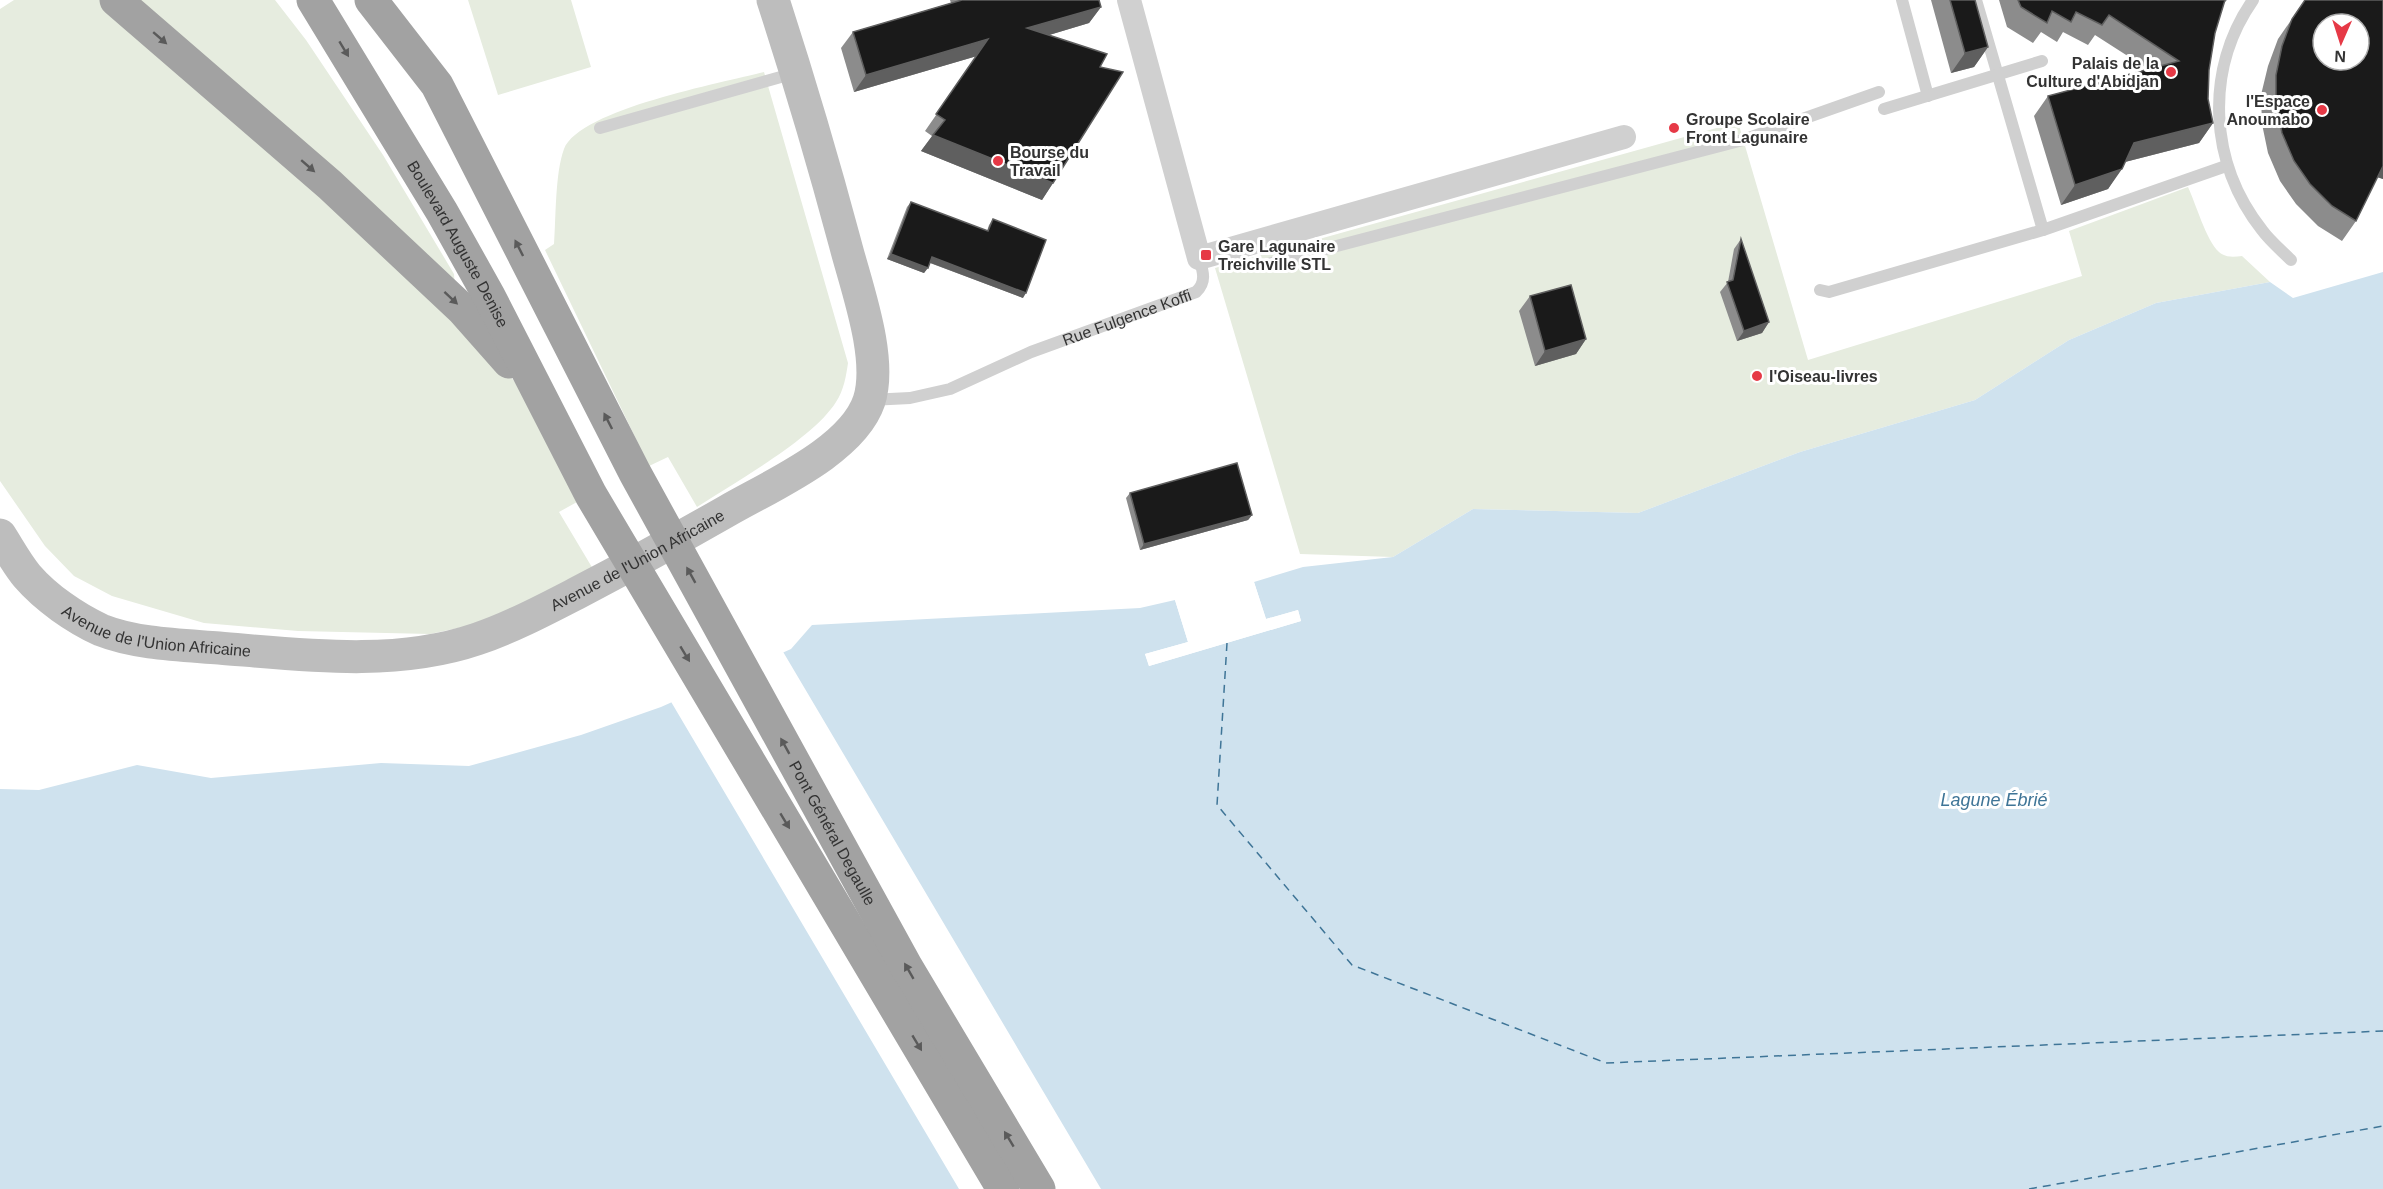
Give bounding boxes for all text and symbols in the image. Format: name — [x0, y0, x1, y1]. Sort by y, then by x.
north arrow — [2311, 12, 2371, 72]
one-way arrow — [153, 31, 168, 45]
one-way arrow — [339, 41, 350, 57]
text: N — [2334, 48, 2346, 65]
place label: Palais de la Culture d'Abidjan — [2026, 55, 2159, 90]
marker: Palais de la Culture d'Abidjan — [2164, 65, 2178, 79]
place label: l'Espace Anoumabo — [2226, 93, 2310, 128]
marker: l'Espace Anoumabo — [2315, 103, 2329, 117]
place label: Groupe Scolaire Front Lagunaire — [1686, 111, 1810, 146]
marker: Groupe Scolaire Front Lagunaire — [1667, 121, 1681, 135]
place label: Bourse du Travail — [1010, 144, 1089, 179]
marker: Bourse du Travail — [991, 154, 1005, 168]
street label: Boulevard Auguste Denise — [404, 158, 512, 330]
one-way arrow — [300, 159, 316, 172]
place label: Gare Lagunaire Treichville STL — [1218, 238, 1335, 273]
one-way arrow — [515, 239, 524, 256]
marker: Gare Lagunaire Treichville STL — [1199, 248, 1213, 262]
street label: Rue Fulgence Koffi — [1060, 286, 1194, 348]
one-way arrow — [443, 291, 457, 305]
place label: l'Oiseau-livres — [1769, 368, 1878, 385]
marker: l'Oiseau-livres — [1750, 369, 1764, 383]
one-way arrow — [603, 413, 613, 430]
street label: Avenue de l'Union Africaine — [547, 506, 727, 614]
one-way arrow — [685, 567, 696, 583]
street label: Avenue de l'Union Africaine — [59, 602, 252, 659]
one-way arrow — [680, 646, 691, 662]
one-way arrow — [780, 737, 790, 754]
street label: Pont Général Degaulle — [786, 758, 879, 908]
water label: Lagune Ébrié — [1940, 790, 2048, 810]
one-way arrow — [780, 813, 790, 830]
one-way arrow — [904, 963, 915, 979]
one-way arrow — [911, 1035, 922, 1051]
one-way arrow — [1004, 1131, 1015, 1147]

